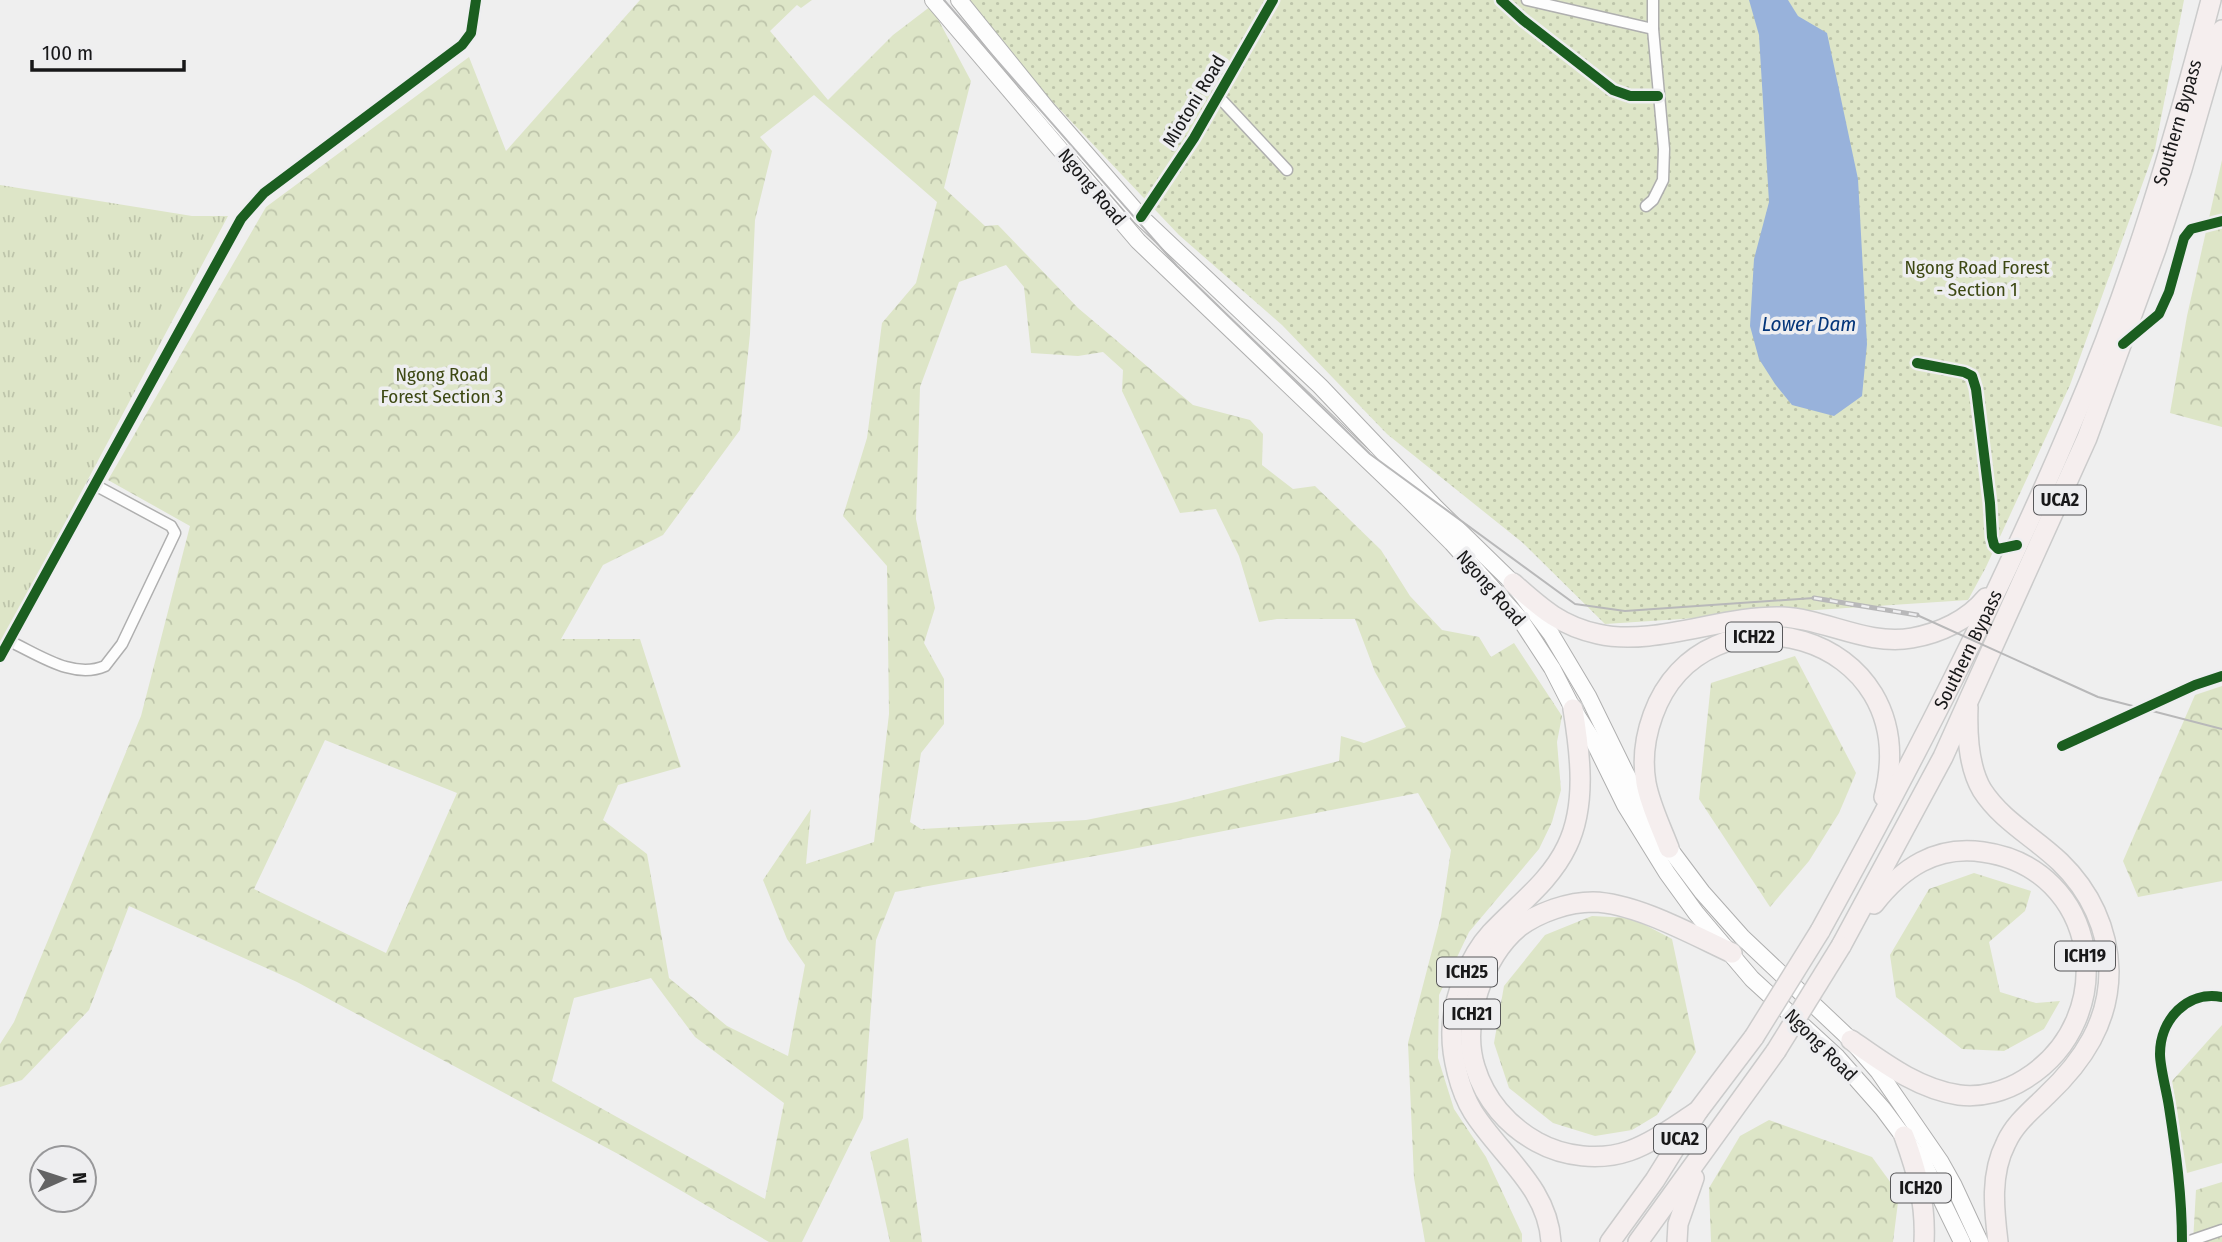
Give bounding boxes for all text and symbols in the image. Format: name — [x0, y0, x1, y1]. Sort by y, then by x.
scale bar — [32, 28, 184, 72]
text: 100 m — [42, 40, 93, 66]
street label: Miotoni Road — [1158, 51, 1230, 151]
street label: Southern Bypass — [2148, 57, 2206, 188]
street label: Ngong Road — [1053, 144, 1131, 230]
park label: Ngong Road Forest - Section 1 — [1905, 256, 2050, 301]
water label: Lower Dam — [1762, 311, 1856, 337]
park label: Ngong Road Forest Section 3 — [381, 363, 503, 408]
road number: UCA2 — [2034, 486, 2086, 514]
street label: Ngong Road — [1452, 545, 1530, 631]
street label: Southern Bypass — [1928, 586, 2007, 713]
road number: ICH22 — [1726, 622, 1782, 652]
road number: ICH19 — [2055, 942, 2115, 971]
road number: ICH25 — [1437, 958, 1497, 987]
road number: ICH21 — [1444, 1000, 1500, 1028]
street label: Ngong Road — [1780, 1004, 1862, 1086]
road number: UCA2 — [1654, 1124, 1706, 1154]
north arrow — [28, 1144, 98, 1214]
text: N — [68, 1172, 91, 1184]
road number: ICH20 — [1891, 1174, 1951, 1203]

